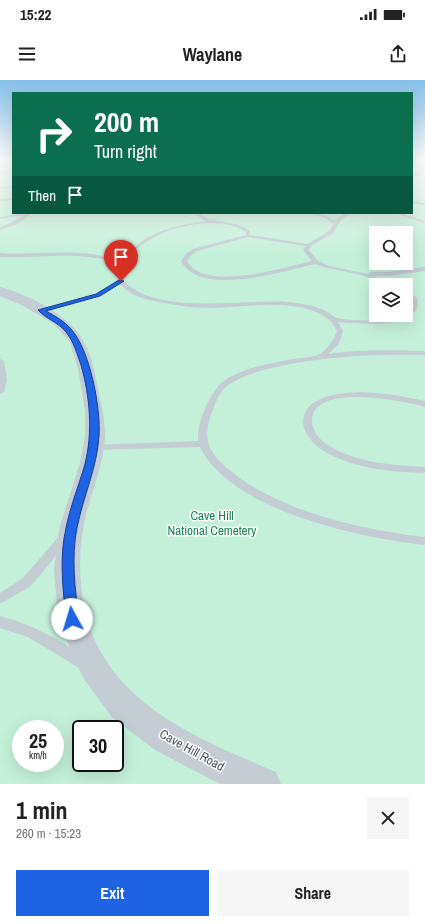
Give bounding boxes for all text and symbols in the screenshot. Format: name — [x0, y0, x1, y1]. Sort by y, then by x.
text: 15:22 — [20, 4, 51, 25]
text: Waylane — [183, 42, 242, 67]
icon: menu — [16, 43, 38, 65]
icon: share — [387, 43, 409, 65]
text: 200 m — [94, 103, 159, 141]
icon: right — [28, 108, 80, 160]
text: Turn right — [94, 139, 157, 164]
icon: arrive — [64, 184, 86, 206]
text: Then — [28, 185, 56, 206]
map controls — [369, 226, 413, 322]
button: search — [369, 226, 413, 270]
pin — [104, 240, 138, 281]
icon: arrive — [110, 246, 132, 268]
button: layers — [369, 278, 413, 322]
park label: Cave Hill National Cemetery — [168, 507, 257, 539]
position arrow — [51, 598, 93, 640]
speed limit sign: 30 — [72, 720, 124, 772]
street label: Cave Hill Road — [157, 725, 228, 775]
text: 25 — [29, 727, 47, 754]
text: km/h — [29, 749, 47, 762]
text: 1 min — [16, 794, 67, 826]
button: close — [367, 797, 409, 839]
text: 260 m · 15:23 — [16, 825, 81, 842]
button: Exit — [16, 870, 209, 916]
button: Share — [217, 870, 409, 916]

